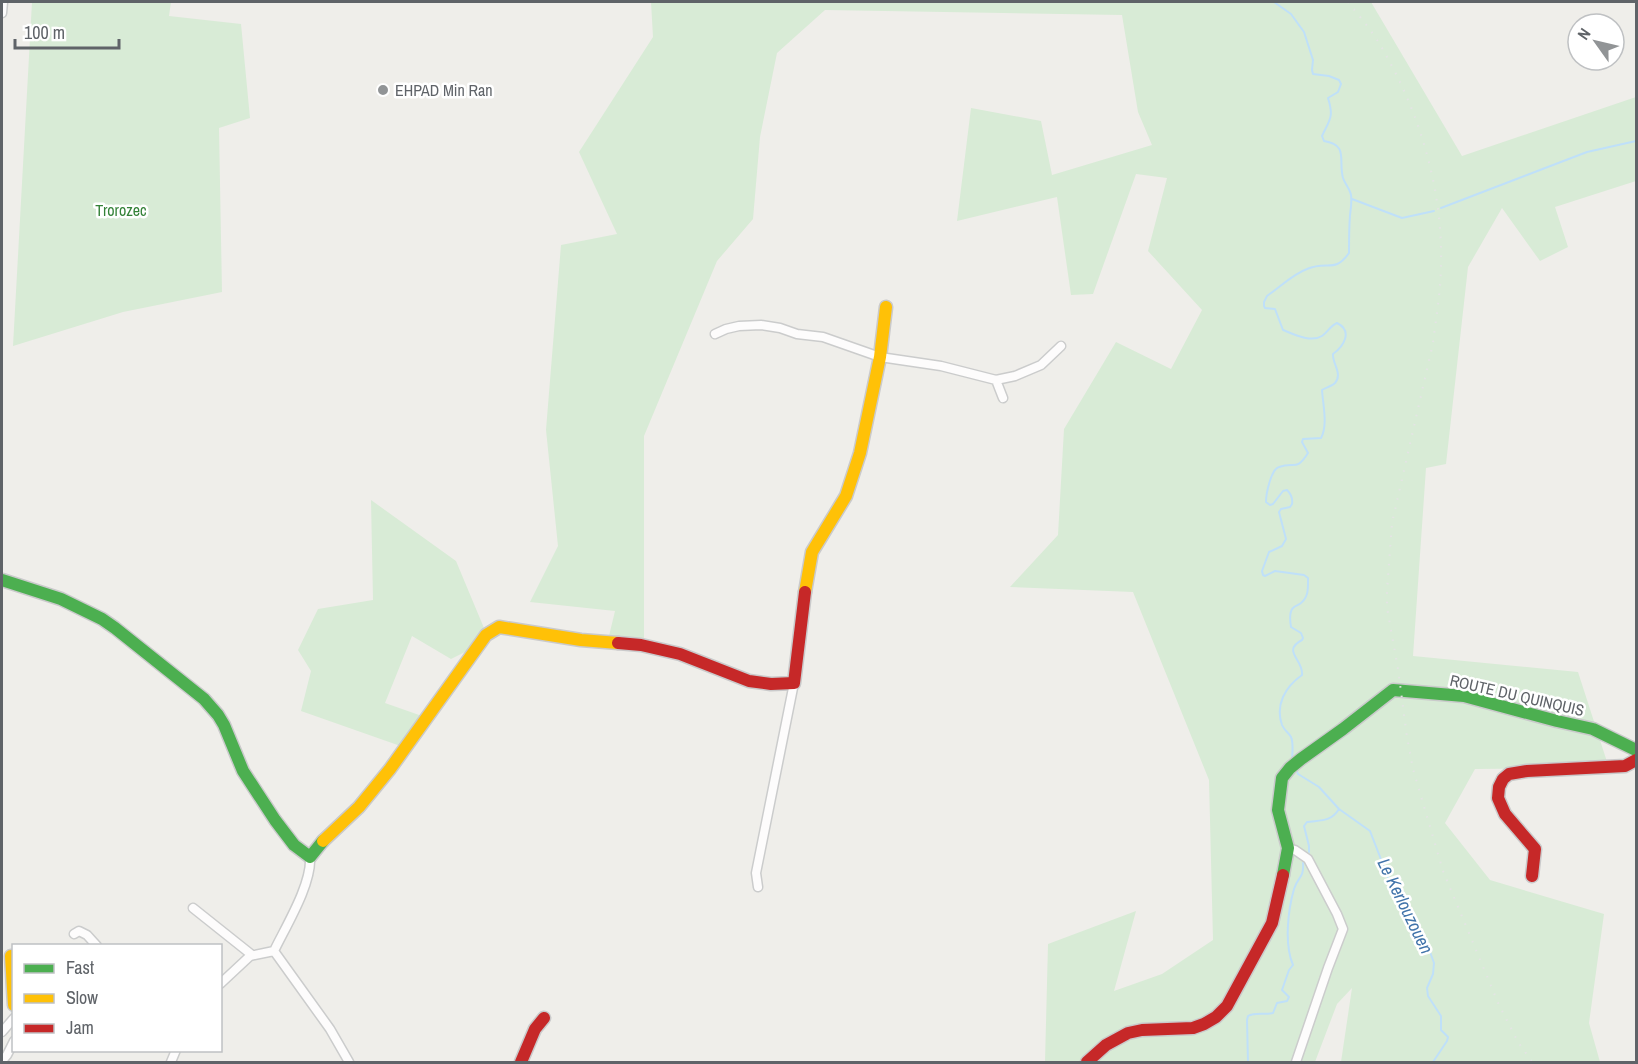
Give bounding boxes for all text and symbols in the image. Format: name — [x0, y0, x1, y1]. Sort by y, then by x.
scale bar — [15, 12, 118, 50]
north arrow — [1566, 12, 1626, 72]
text: 100 m — [24, 20, 65, 45]
text: N — [1572, 24, 1595, 44]
place label: EHPAD Min Ran — [395, 79, 492, 101]
marker: EHPAD Min Ran — [376, 83, 390, 97]
park label: Trorozec — [95, 199, 147, 221]
street label: ROUTE DU QUINQUIS — [1448, 669, 1586, 721]
water label: Le Kerlouzouen — [1372, 854, 1439, 958]
legend — [12, 944, 222, 1052]
text: Fast — [66, 955, 94, 980]
text: Slow — [66, 985, 98, 1010]
text: Jam — [66, 1015, 94, 1040]

